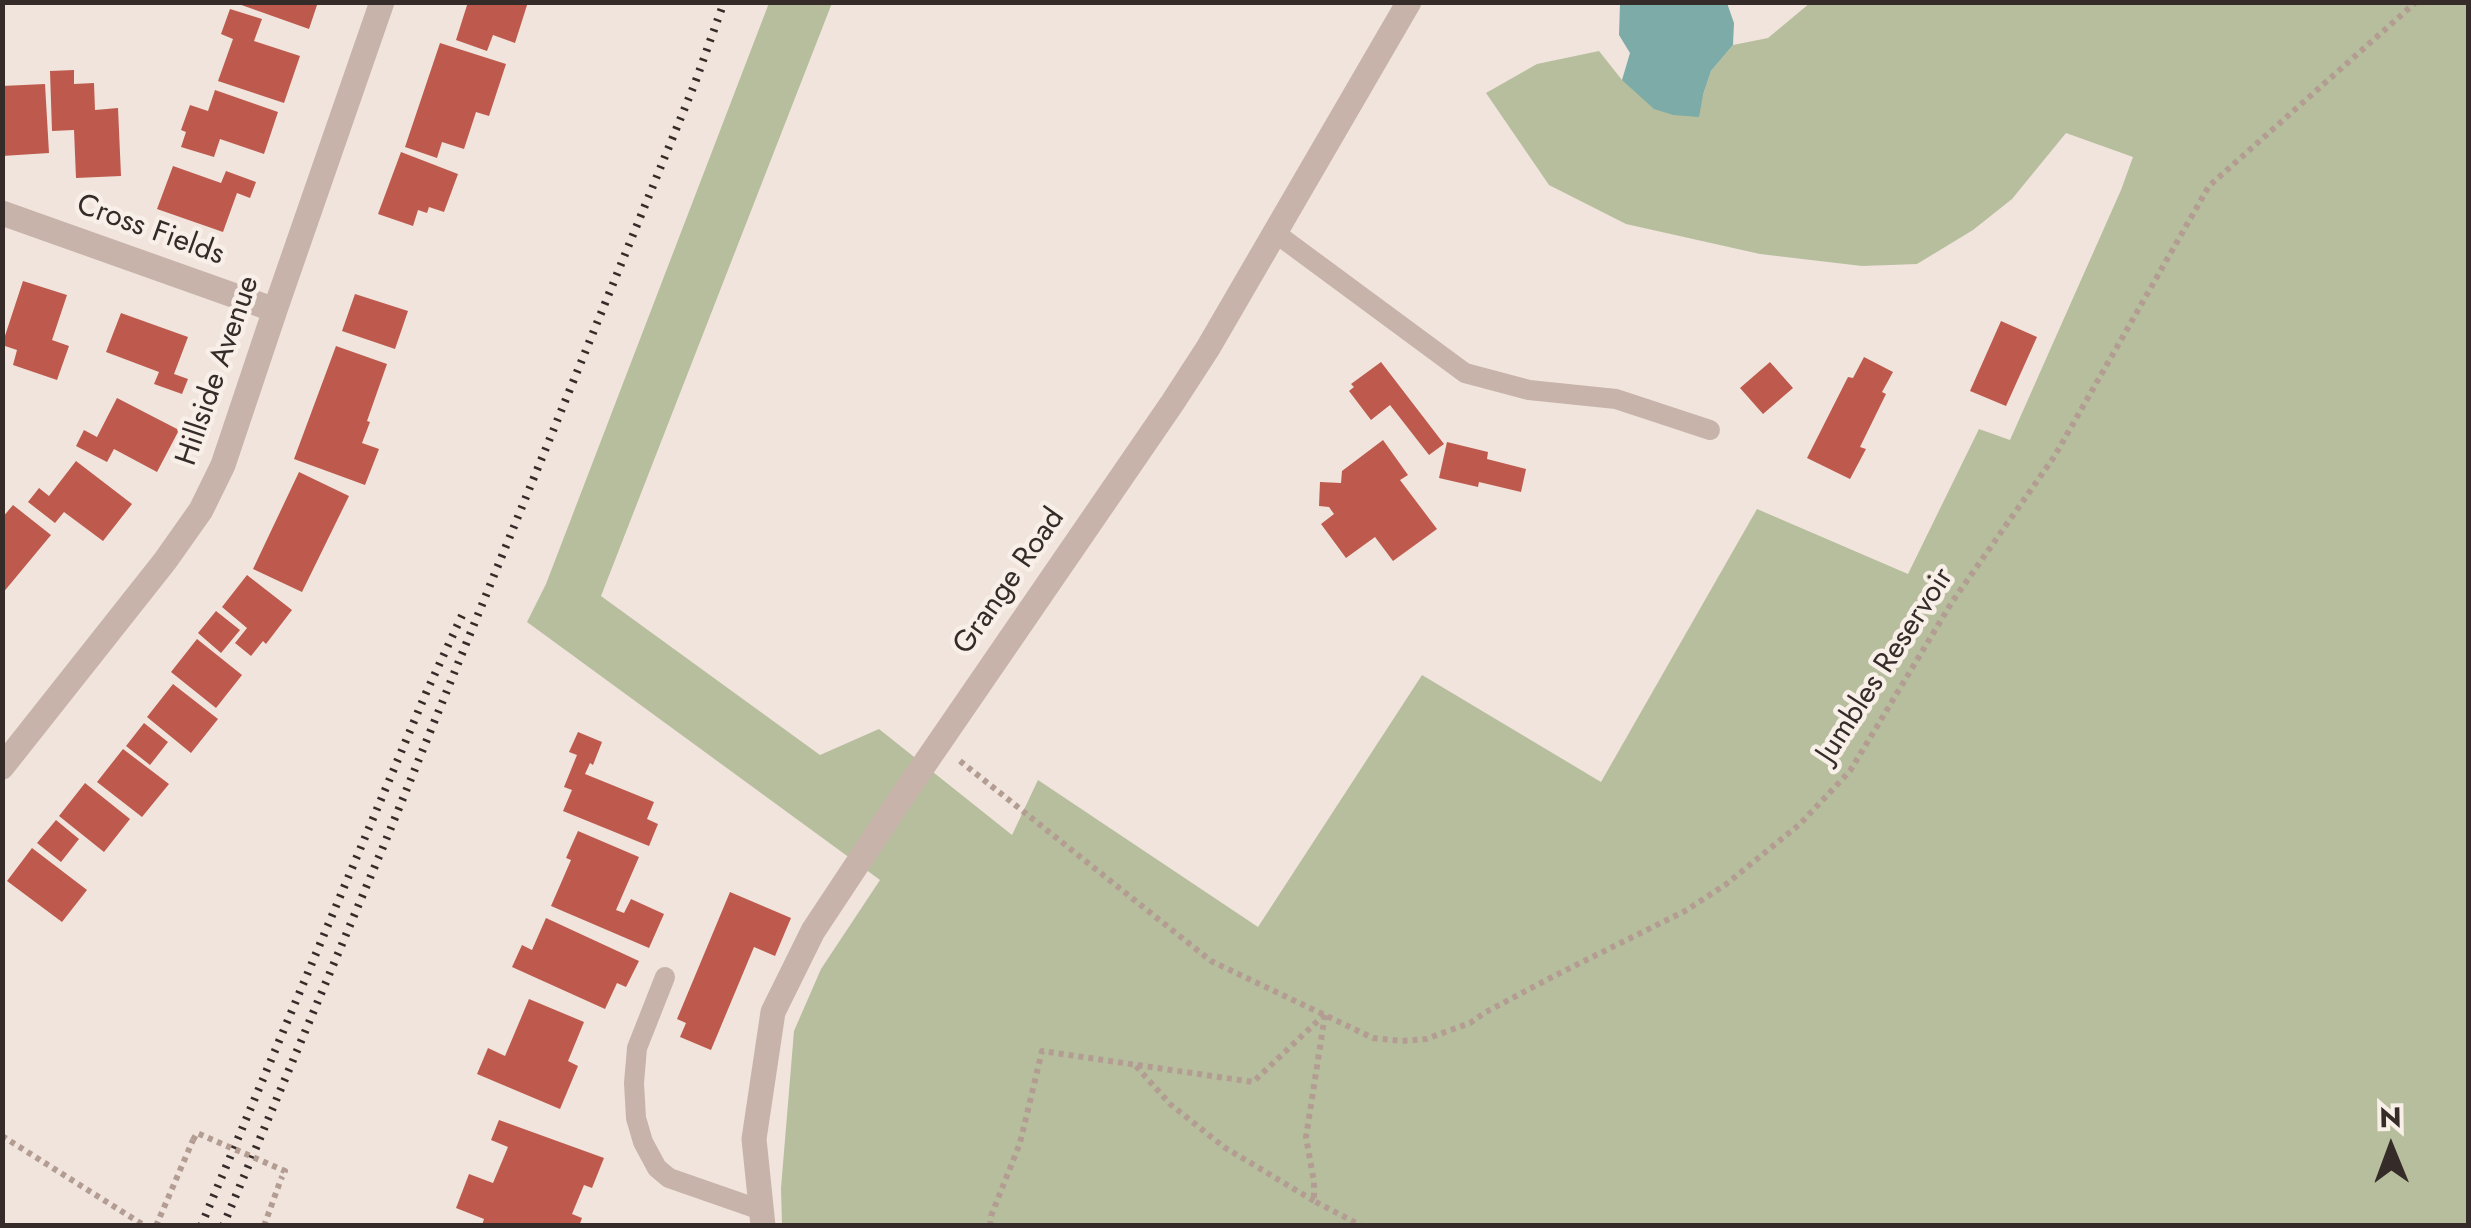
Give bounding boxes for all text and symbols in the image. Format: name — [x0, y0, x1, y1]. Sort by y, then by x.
street label: Cross Fields — [71, 188, 229, 274]
street label: Hillside Avenue — [170, 272, 268, 470]
street label: Grange Road — [947, 502, 1073, 662]
street label: Jumbles Reservoir — [1810, 562, 1962, 770]
text: N — [2379, 1097, 2402, 1138]
north arrow — [2341, 1098, 2441, 1198]

